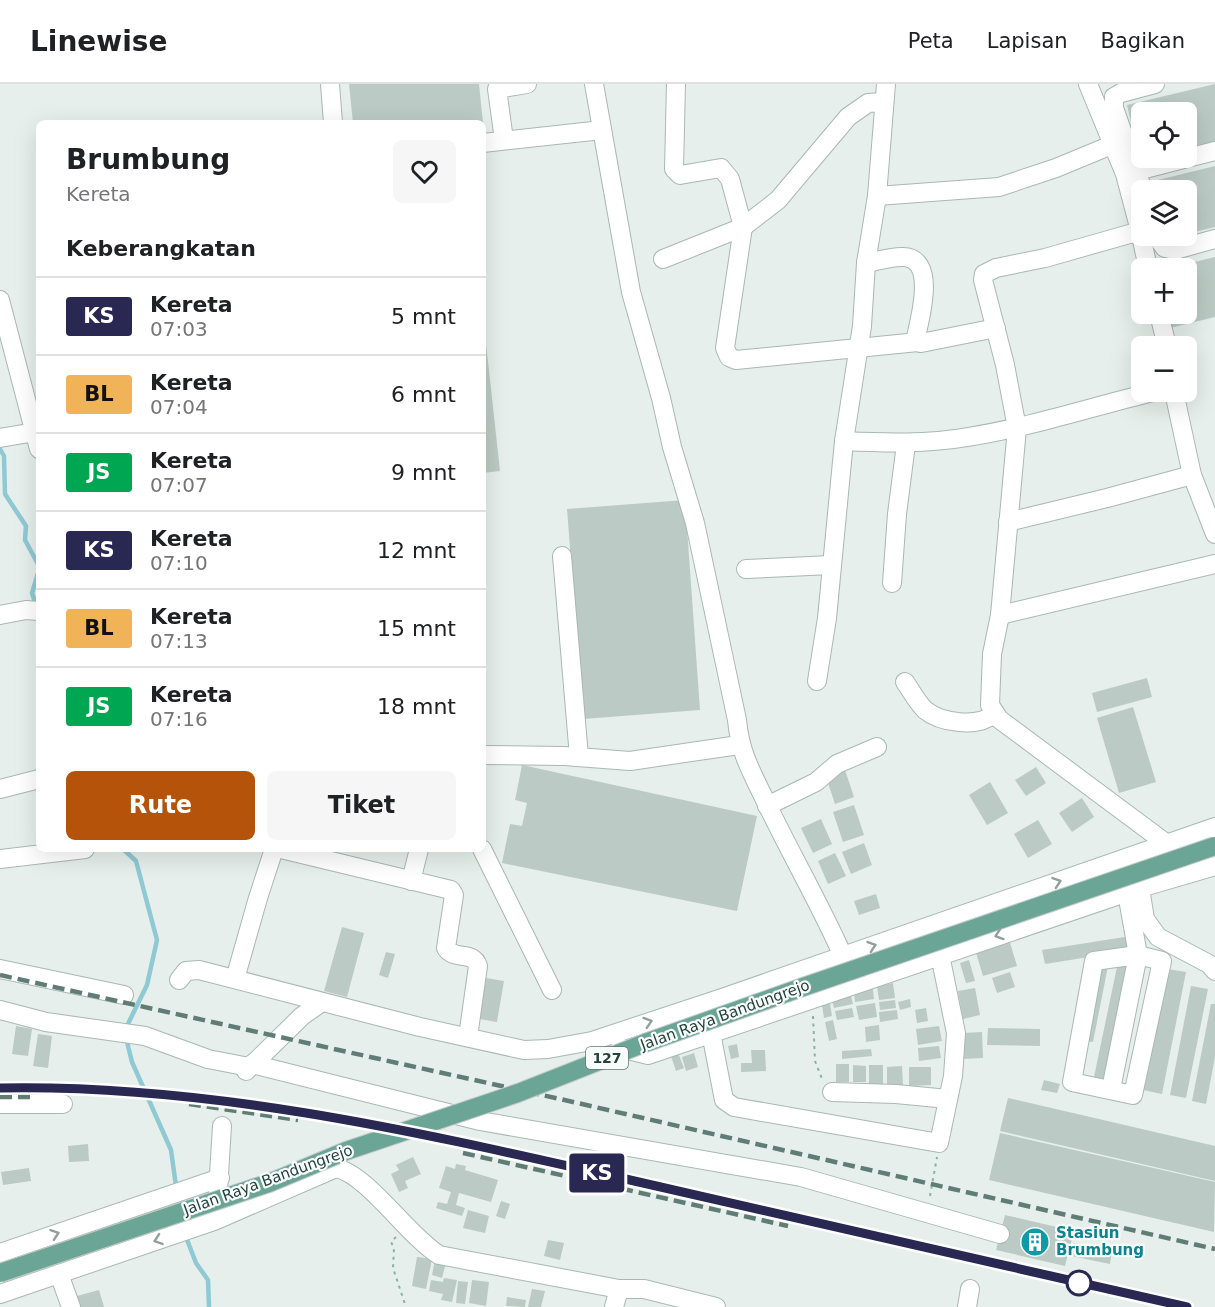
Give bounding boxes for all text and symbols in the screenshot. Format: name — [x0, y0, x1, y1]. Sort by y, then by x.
text: Linewise — [30, 25, 167, 58]
text: Peta — [908, 29, 954, 53]
text: Lapisan — [987, 29, 1068, 53]
text: Bagikan — [1101, 29, 1185, 53]
map controls — [1131, 102, 1197, 402]
button: locate — [1131, 102, 1197, 168]
button: heart — [393, 140, 456, 203]
text: Brumbung — [66, 143, 230, 176]
button: layers — [1131, 180, 1197, 246]
text: Kereta — [66, 182, 131, 206]
text: Keberangkatan — [66, 236, 256, 261]
button: + — [1131, 258, 1197, 324]
text: Kereta — [150, 292, 233, 317]
text: KS — [83, 304, 115, 328]
text: 5 mnt — [391, 304, 456, 329]
text: 07:03 — [150, 317, 208, 341]
button: − — [1131, 336, 1197, 402]
text: Kereta — [150, 370, 233, 395]
text: BL — [84, 382, 114, 406]
text: 6 mnt — [391, 382, 456, 407]
text: 07:04 — [150, 395, 208, 419]
text: Kereta — [150, 448, 233, 473]
text: JS — [88, 460, 110, 484]
text: 9 mnt — [391, 460, 456, 485]
text: 07:07 — [150, 473, 208, 497]
text: Kereta — [150, 526, 233, 551]
text: KS — [83, 538, 115, 562]
text: 12 mnt — [377, 538, 456, 563]
text: 07:10 — [150, 551, 208, 575]
text: Kereta — [150, 604, 233, 629]
text: BL — [84, 616, 114, 640]
text: 15 mnt — [377, 616, 456, 641]
text: 07:13 — [150, 629, 208, 653]
text: Kereta — [150, 682, 233, 707]
text: JS — [88, 694, 110, 718]
text: 18 mnt — [377, 694, 456, 719]
text: 07:16 — [150, 707, 208, 731]
button: Rute — [66, 771, 255, 840]
button: Tiket — [267, 771, 456, 840]
one-way arrow — [1051, 877, 1061, 889]
one-way arrow — [994, 928, 1005, 941]
one-way arrow — [866, 940, 877, 953]
street label: Jalan Raya Bandungrejo — [637, 976, 812, 1054]
one-way arrow — [642, 1017, 653, 1030]
road number: 127 — [586, 1047, 628, 1069]
street label: Jalan Raya Bandungrejo — [180, 1141, 355, 1219]
line badge: KS — [570, 1154, 624, 1192]
text: KS — [581, 1161, 613, 1185]
place label: Stasiun Brumbung — [1056, 1224, 1144, 1259]
building icon: Stasiun Brumbung — [1019, 1226, 1051, 1258]
one-way arrow — [49, 1228, 60, 1241]
one-way arrow — [153, 1232, 164, 1245]
unlabelled marker — [1066, 1270, 1092, 1296]

